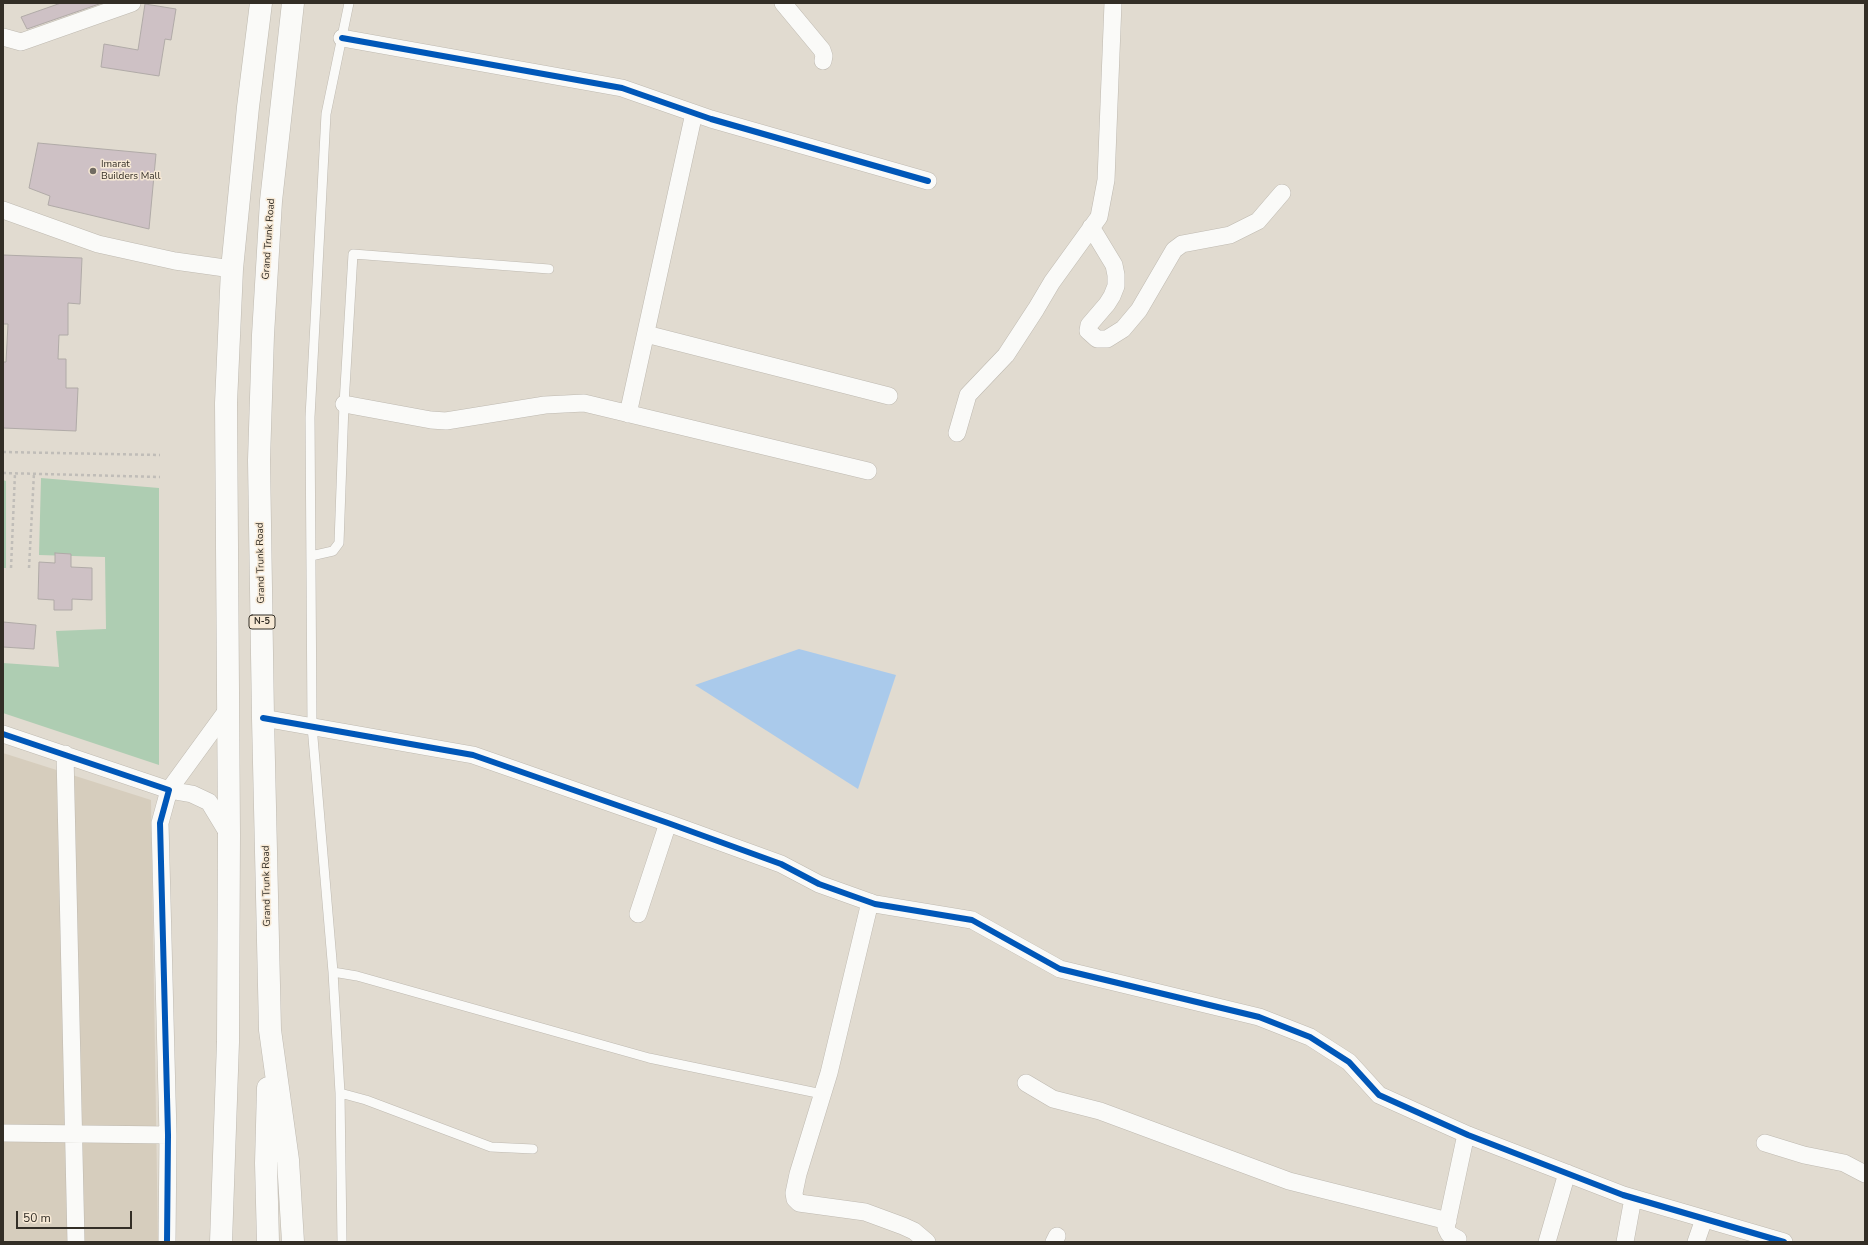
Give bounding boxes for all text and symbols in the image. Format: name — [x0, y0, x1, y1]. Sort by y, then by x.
place label: Imarat Builders Mall — [101, 159, 160, 182]
marker: Imarat Builders Mall — [88, 166, 98, 176]
street label: Grand Trunk Road — [260, 198, 278, 280]
street label: Grand Trunk Road — [254, 522, 268, 604]
road number: N-5 — [249, 615, 275, 629]
street label: Grand Trunk Road — [260, 845, 274, 927]
scale bar — [18, 1203, 134, 1229]
text: 50 m — [23, 1210, 51, 1226]

